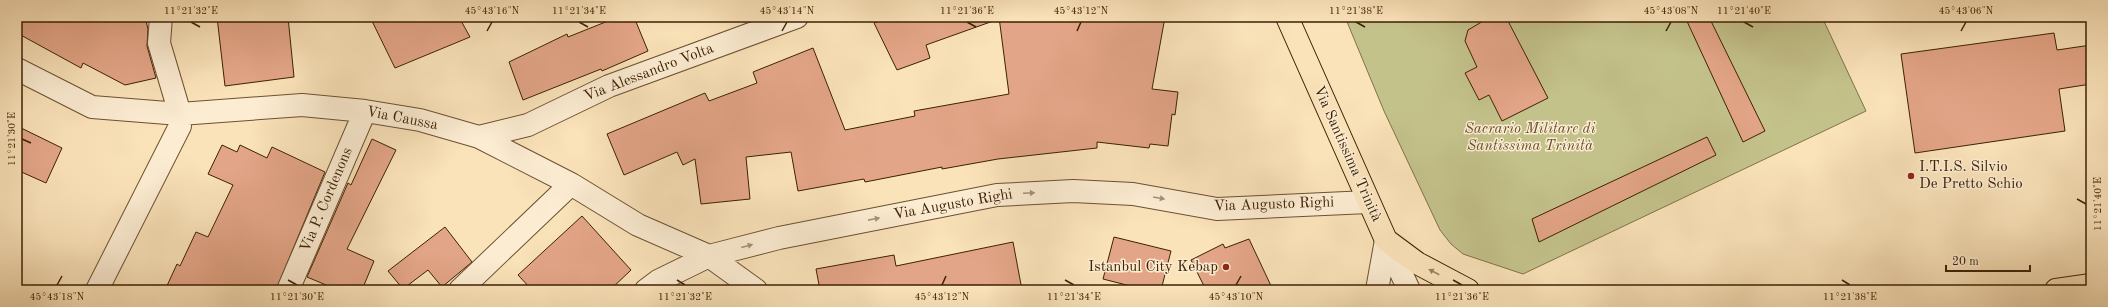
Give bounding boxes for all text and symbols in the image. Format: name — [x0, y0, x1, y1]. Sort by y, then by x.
text: 11°21'32"E — [164, 6, 218, 16]
text: 45°43'16"N — [465, 6, 520, 16]
text: 11°21'34"E — [552, 6, 606, 16]
text: 45°43'14"N — [760, 6, 815, 16]
text: 11°21'36"E — [940, 6, 994, 16]
text: 45°43'12"N — [1054, 6, 1109, 16]
text: 11°21'38"E — [1329, 6, 1383, 16]
text: 45°43'08"N — [1644, 6, 1699, 16]
text: 11°21'40"E — [1717, 6, 1771, 16]
text: 45°43'06"N — [1939, 6, 1994, 16]
street label: Via Alessandro Volta — [582, 41, 716, 105]
street label: Via Santissima Trinità — [1310, 84, 1384, 225]
street label: Via Caussa — [365, 105, 440, 133]
text: 11°21'30"E — [7, 112, 17, 166]
park label: Sacrario Militare di Santissima Trinità — [1464, 122, 1596, 154]
street label: Via P. Cordenons — [298, 145, 356, 255]
place label: I.T.I.S. Silvio De Pretto Schio — [1919, 160, 2023, 192]
marker: I.T.I.S. Silvio De Pretto Schio — [1906, 171, 1916, 181]
text: 11°21'40"E — [2093, 177, 2103, 231]
street label: Via Augusto Righi — [892, 187, 1014, 223]
one-way arrow — [1023, 190, 1035, 197]
street label: Via Augusto Righi — [1213, 195, 1335, 215]
one-way arrow — [1153, 196, 1165, 202]
one-way arrow — [868, 216, 880, 222]
one-way arrow — [741, 243, 753, 249]
scale bar — [1946, 247, 2030, 273]
text: 20 m — [1952, 256, 1979, 268]
place label: Istanbul City Kebap — [1088, 260, 1218, 275]
marker: Istanbul City Kebap — [1221, 262, 1231, 272]
one-way arrow — [1428, 269, 1439, 276]
text: 45°43'18"N — [30, 292, 85, 302]
text: 11°21'30"E — [270, 292, 324, 302]
text: 11°21'32"E — [658, 292, 712, 302]
text: 45°43'12"N — [915, 292, 970, 302]
text: 11°21'34"E — [1047, 292, 1101, 302]
text: 45°43'10"N — [1209, 292, 1264, 302]
text: 11°21'36"E — [1435, 292, 1489, 302]
text: 11°21'38"E — [1823, 292, 1877, 302]

